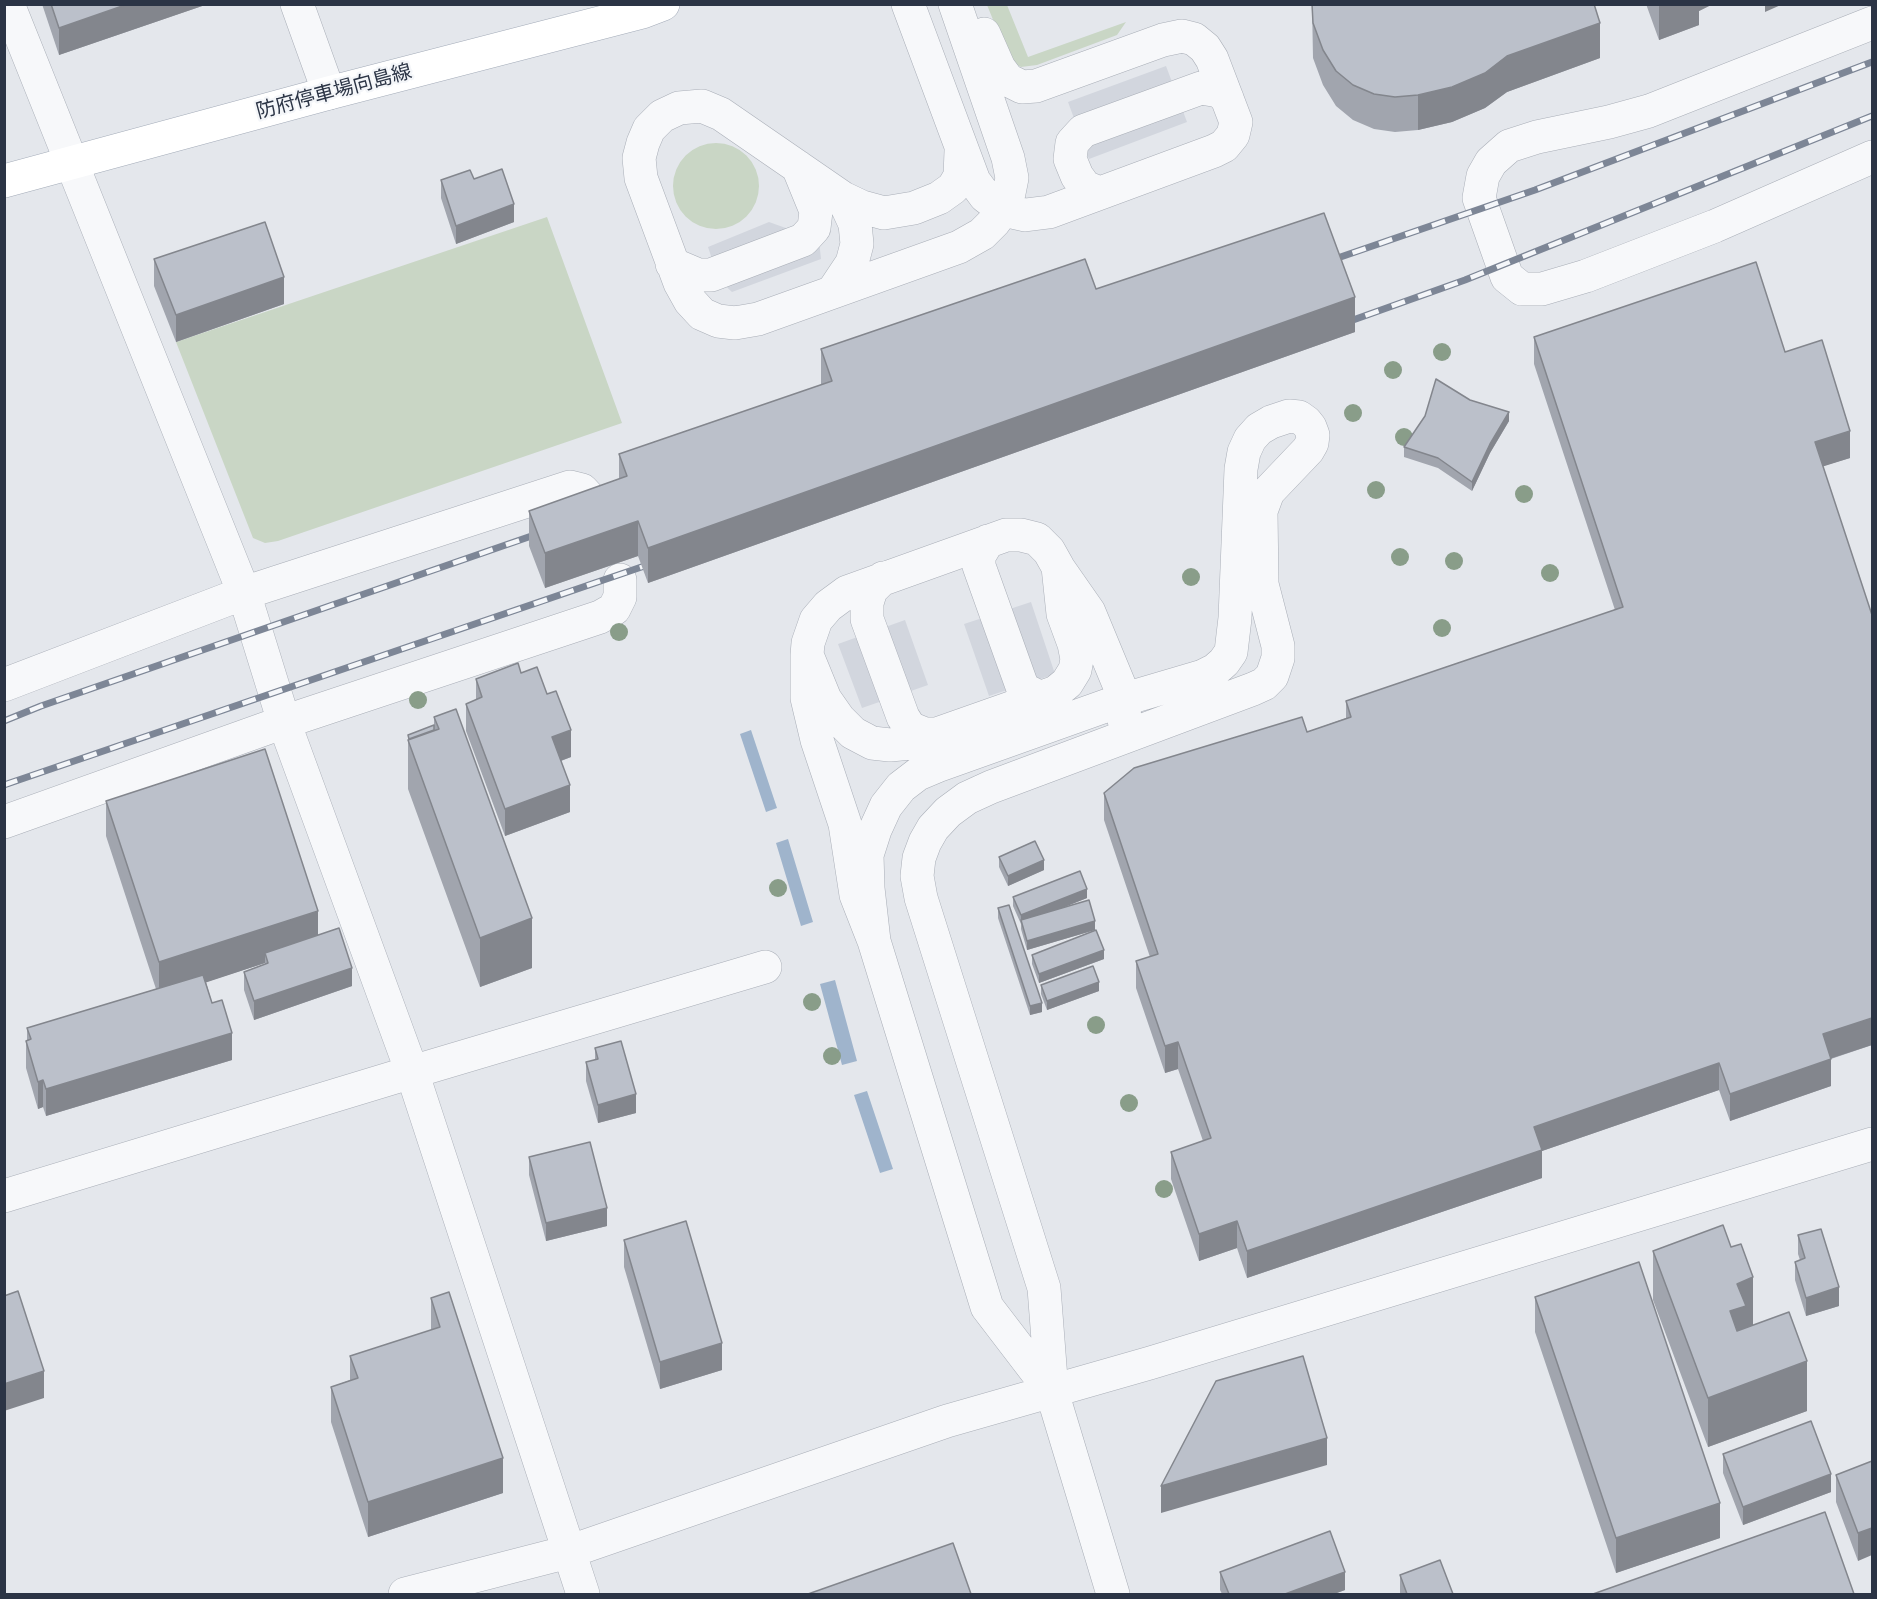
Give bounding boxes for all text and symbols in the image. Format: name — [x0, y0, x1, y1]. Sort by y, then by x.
street label: 防府停車場向島線 — [254, 60, 414, 124]

